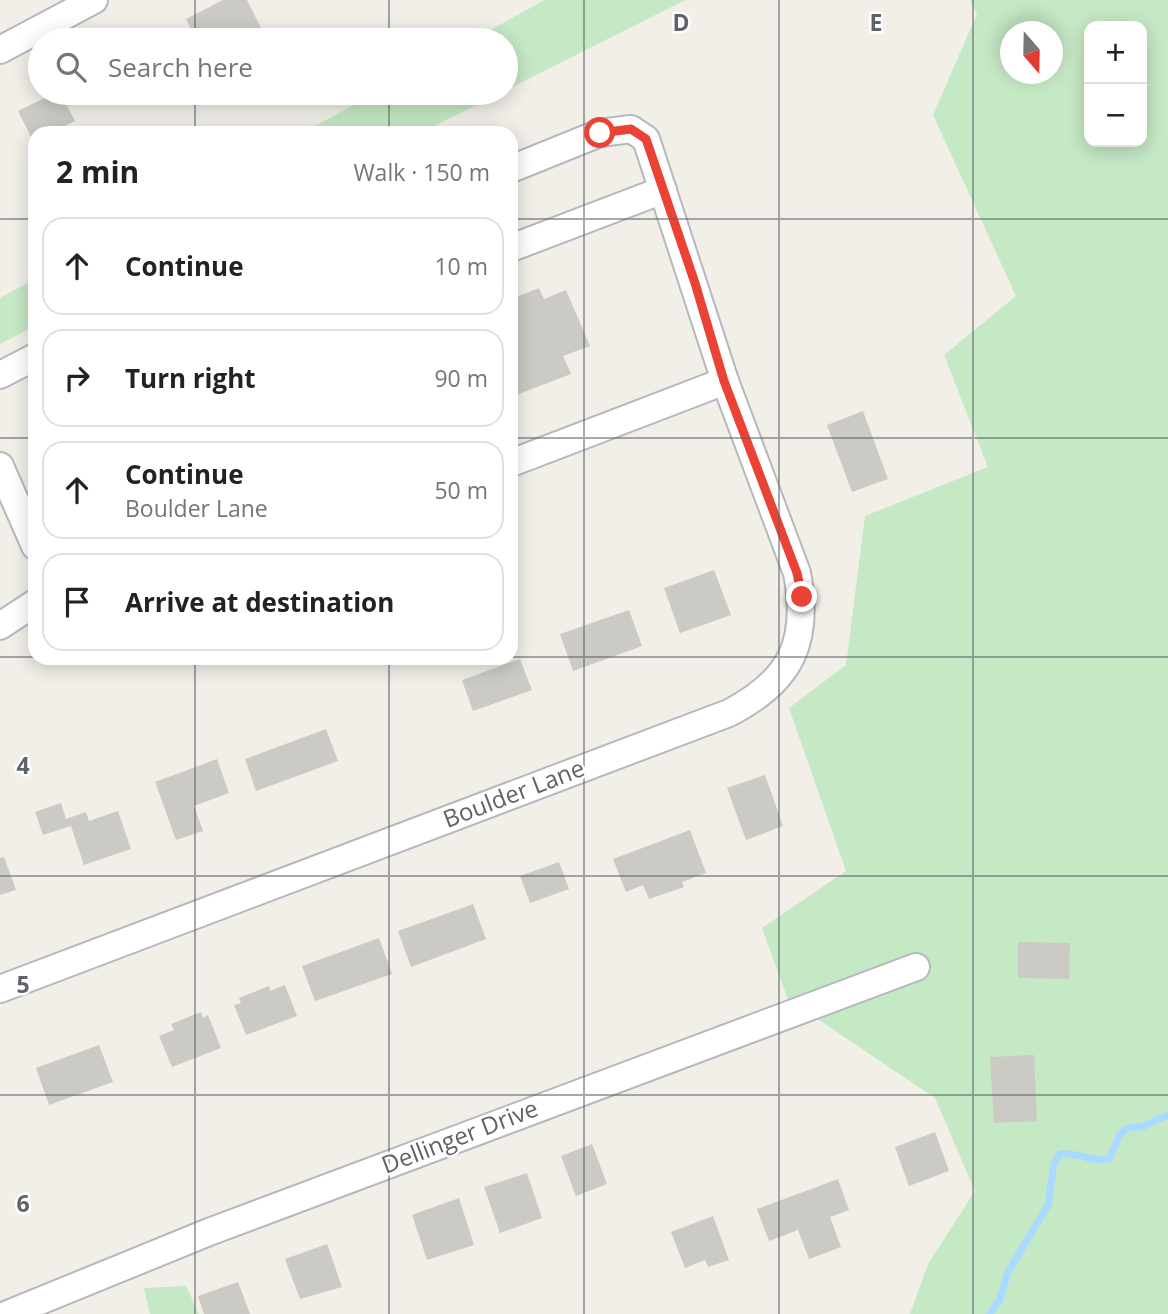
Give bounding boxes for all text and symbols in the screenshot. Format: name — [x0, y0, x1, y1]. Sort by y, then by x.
text: D — [672, 6, 690, 38]
text: E — [870, 6, 882, 38]
north arrow — [1000, 21, 1063, 84]
map controls — [1084, 21, 1147, 147]
button: + — [1084, 21, 1147, 84]
search box — [28, 28, 518, 105]
icon: search — [52, 48, 90, 86]
text: Search here — [108, 49, 253, 85]
button: − — [1084, 84, 1147, 147]
route start — [584, 117, 615, 148]
text: 2 min — [56, 151, 139, 192]
text: Walk · 150 m — [353, 156, 490, 188]
icon: ahead — [58, 247, 96, 285]
text: Continue — [125, 248, 244, 284]
text: 10 m — [434, 250, 488, 282]
icon: right — [58, 359, 96, 397]
text: Turn right — [125, 360, 256, 396]
text: 90 m — [434, 362, 488, 394]
text: Continue — [125, 456, 244, 492]
icon: ahead — [58, 471, 96, 509]
text: 50 m — [434, 474, 488, 506]
text: Boulder Lane — [125, 492, 268, 524]
route end — [786, 581, 817, 612]
icon: arrive — [58, 583, 96, 621]
text: Arrive at destination — [125, 584, 394, 620]
text: 4 — [16, 749, 30, 781]
street label: Boulder Lane — [438, 750, 589, 835]
text: 5 — [16, 968, 30, 1000]
street label: Dellinger Drive — [376, 1091, 542, 1181]
text: 6 — [16, 1187, 30, 1219]

